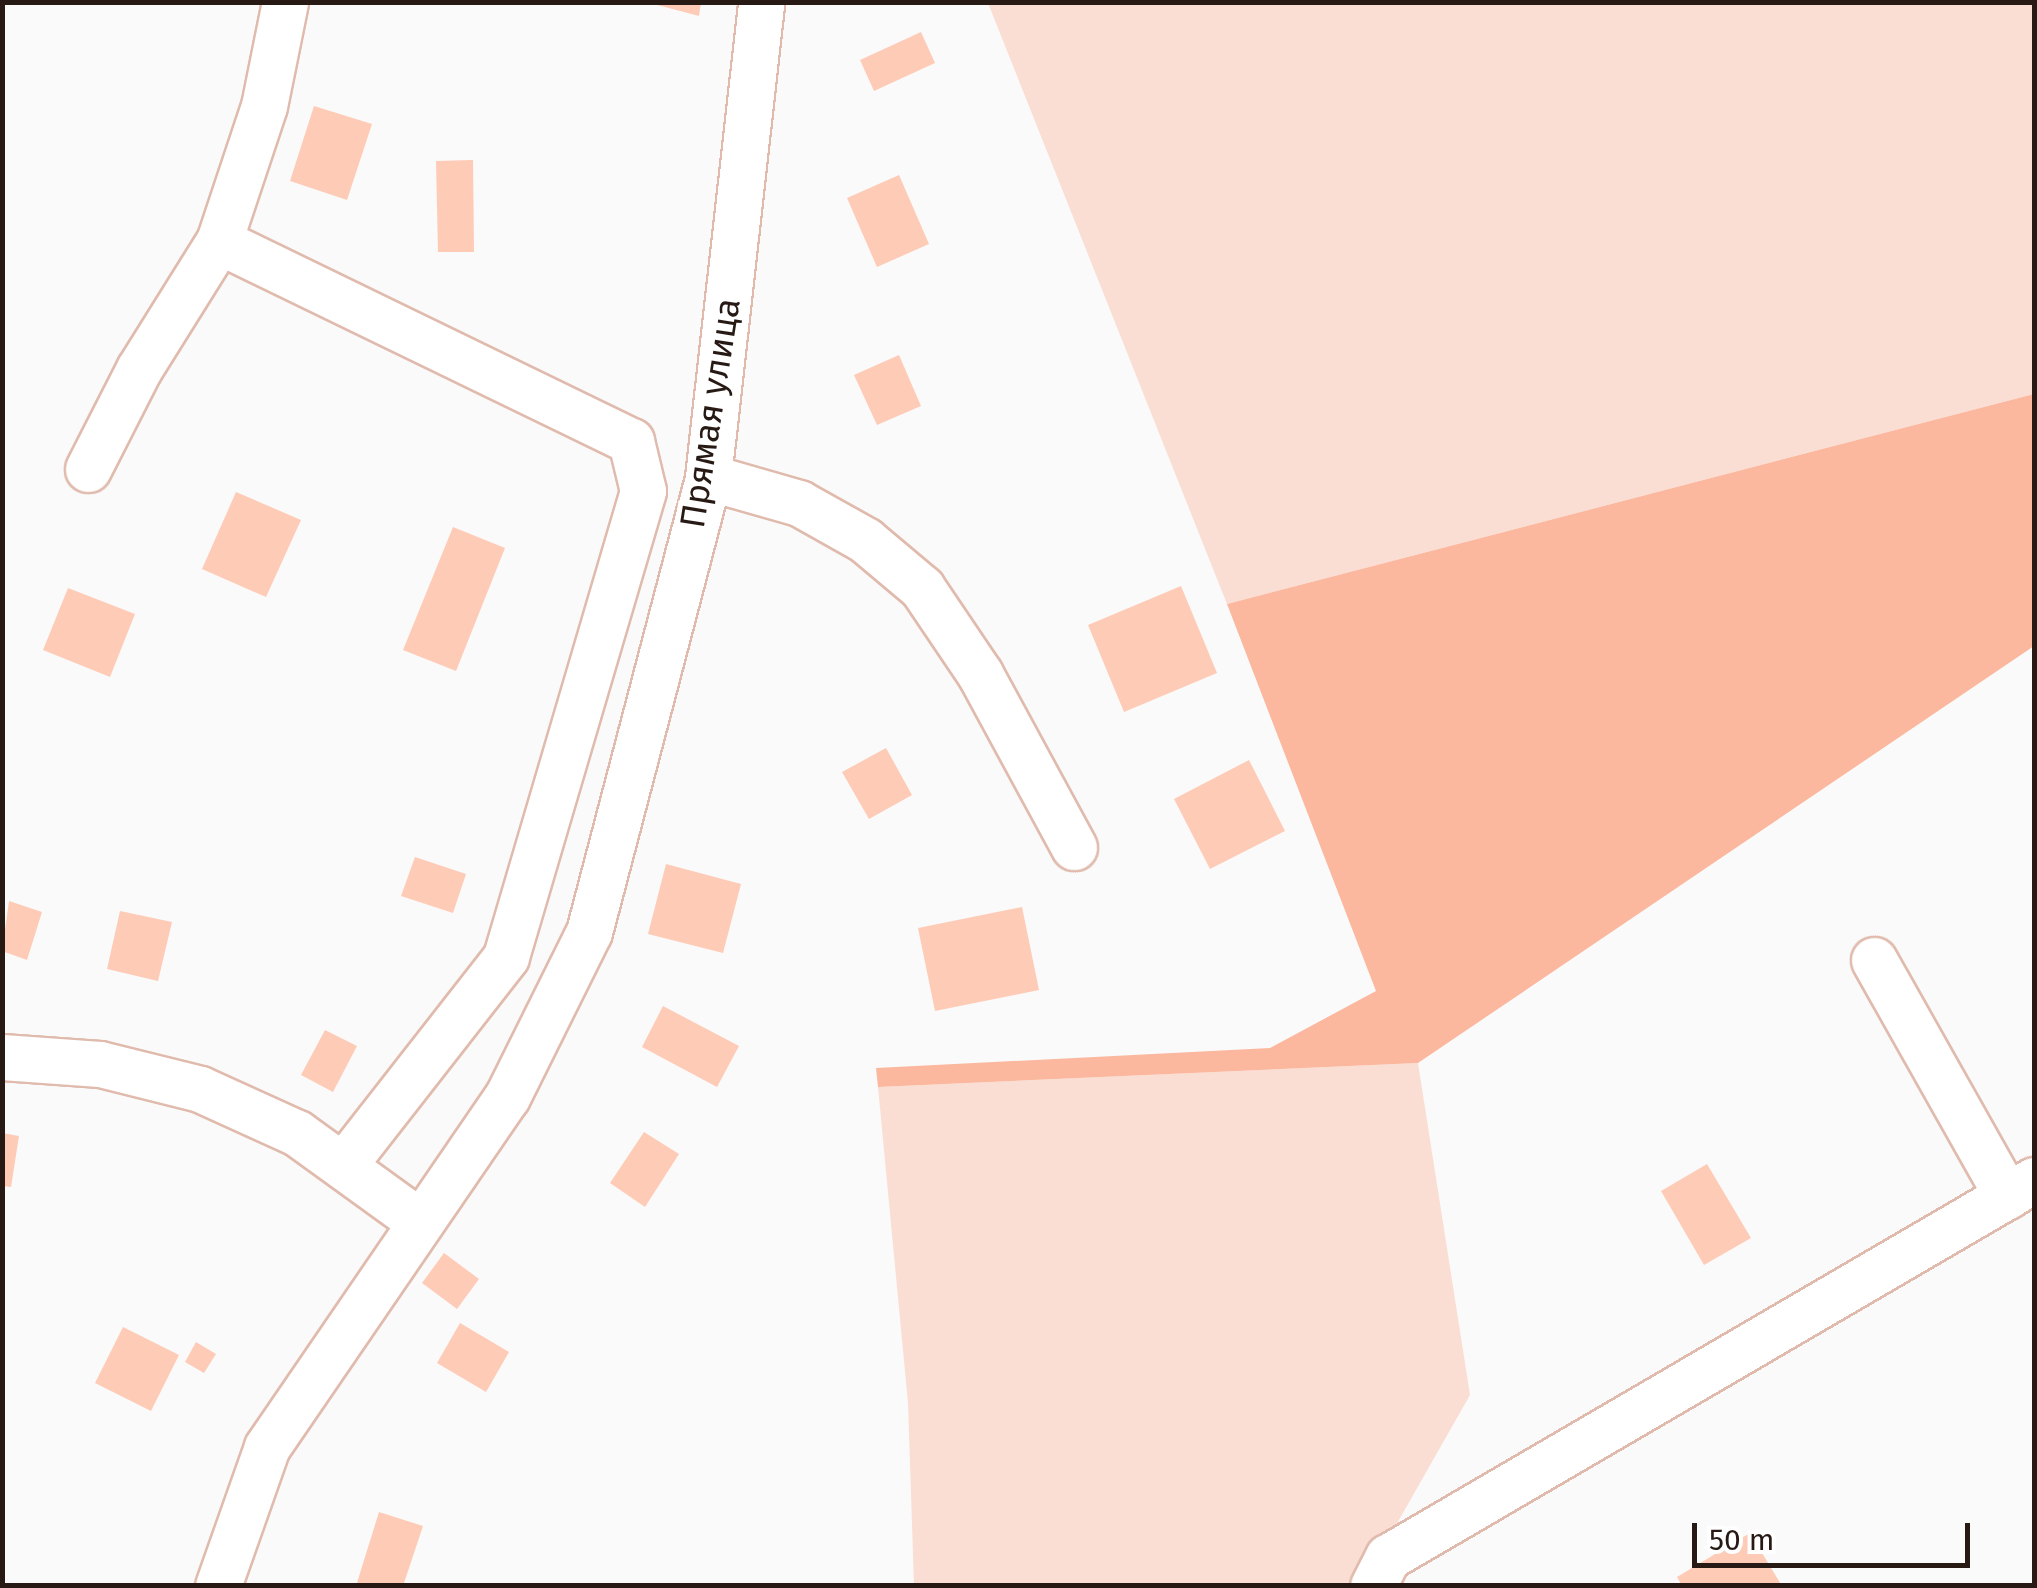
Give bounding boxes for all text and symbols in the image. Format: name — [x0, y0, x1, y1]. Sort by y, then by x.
street label: Прямая улица — [671, 295, 749, 531]
scale bar — [1697, 1503, 1974, 1565]
text: 50 m — [1709, 1522, 1774, 1558]

